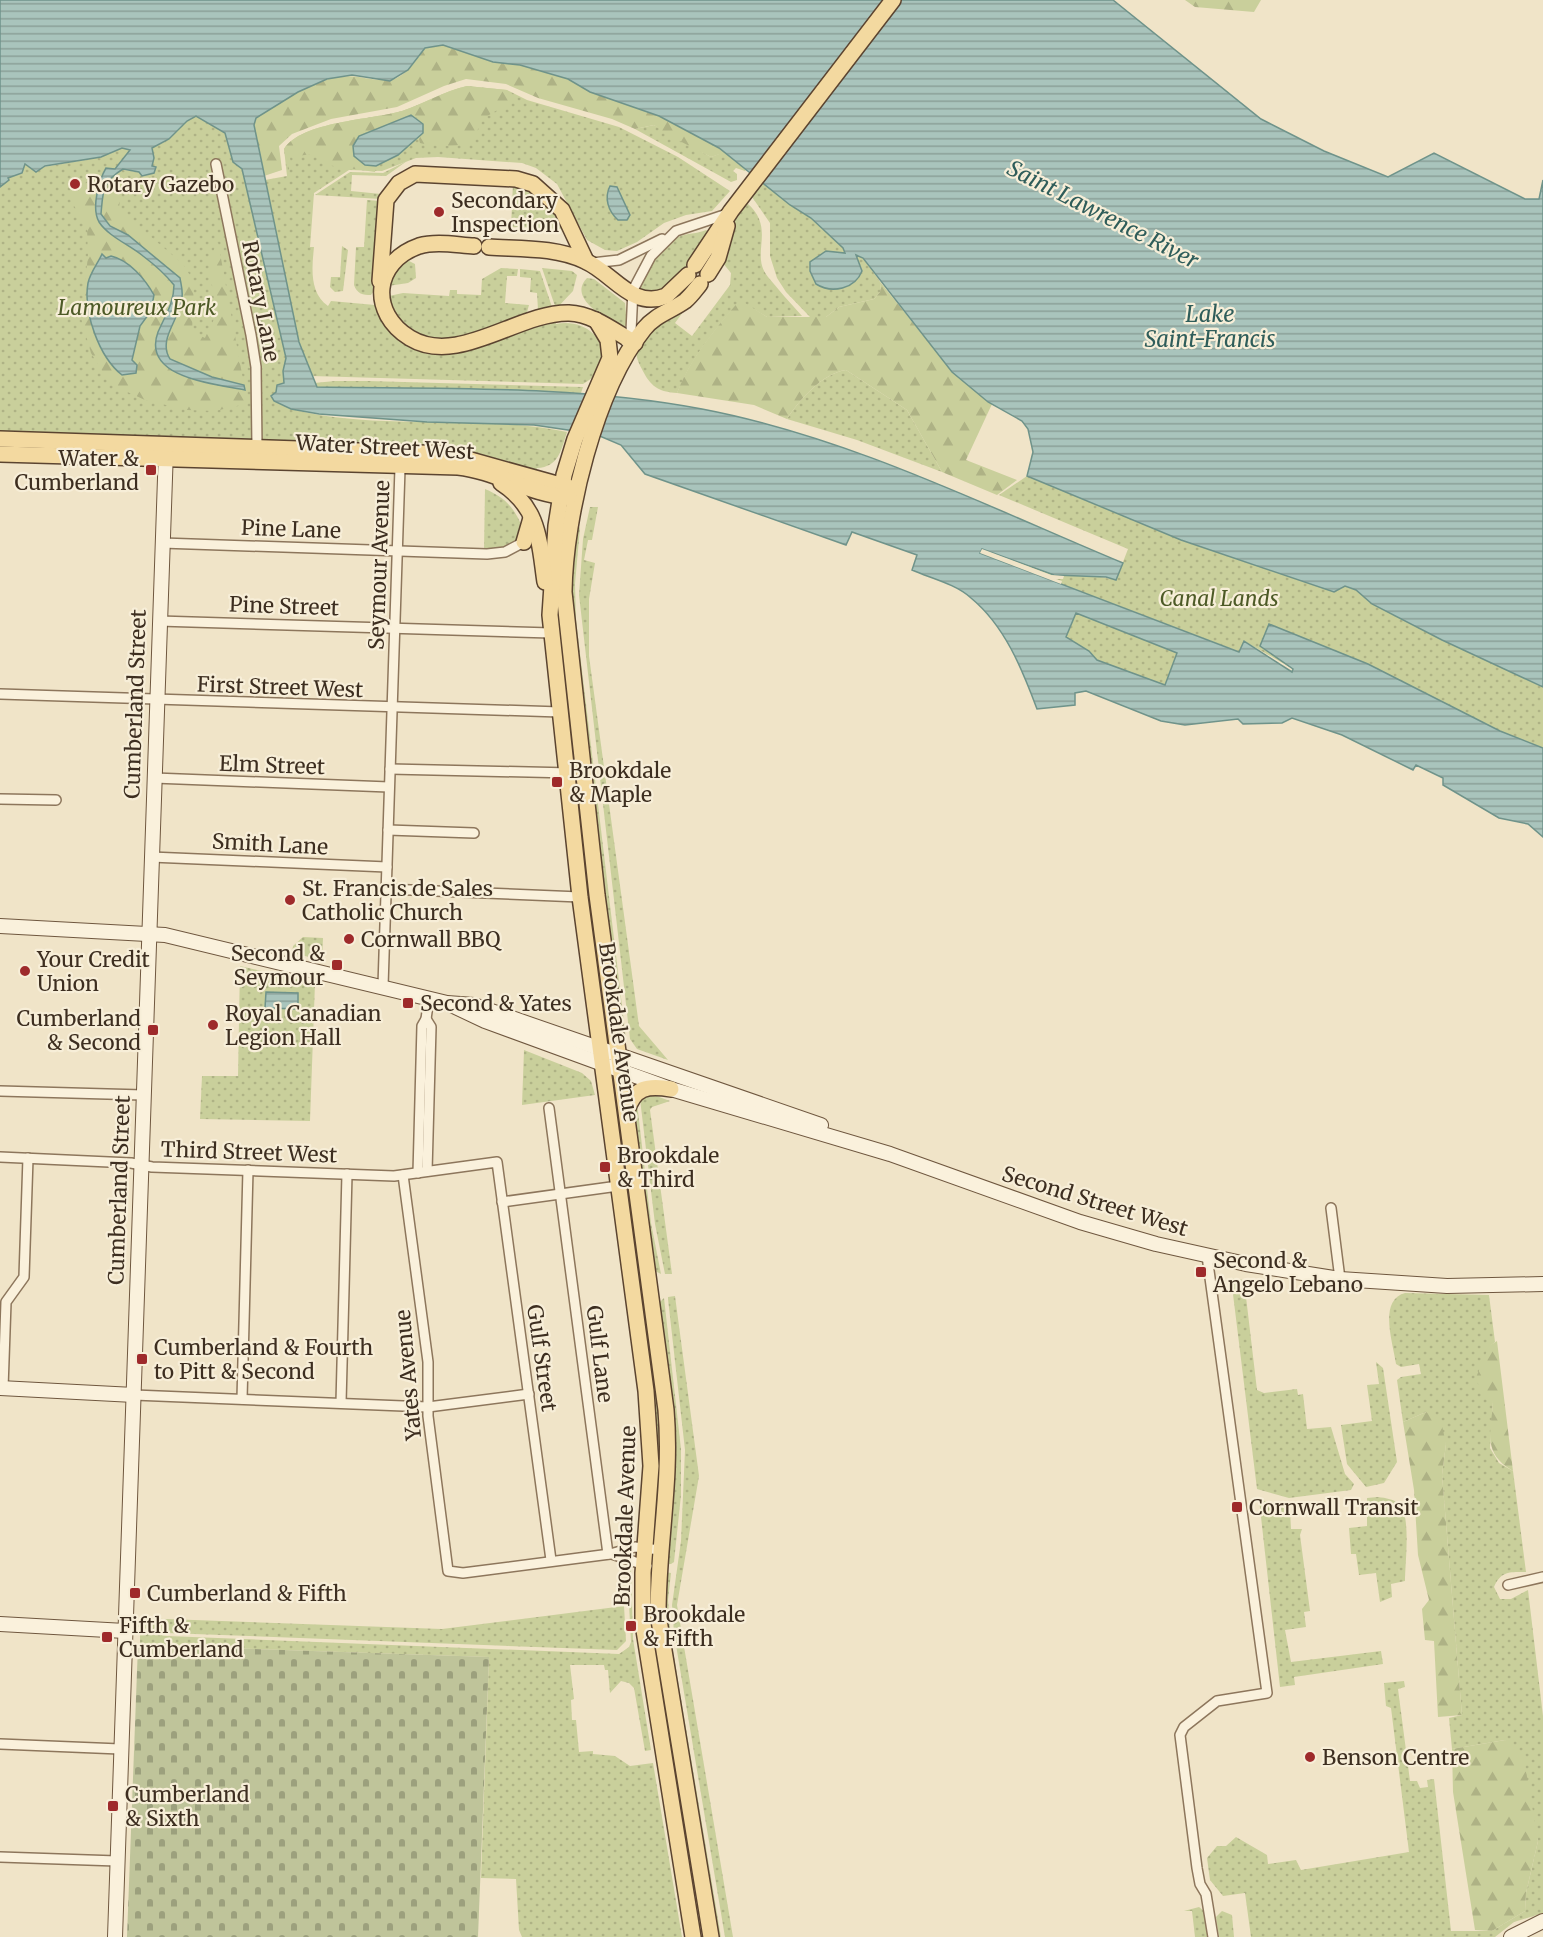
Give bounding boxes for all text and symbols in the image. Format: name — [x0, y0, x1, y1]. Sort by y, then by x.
water label: Saint Lawrence River — [1003, 154, 1204, 275]
place label: Rotary Gazebo — [87, 171, 234, 198]
marker: Rotary Gazebo — [68, 177, 82, 191]
place label: Secondary Inspection — [451, 187, 559, 238]
marker: Secondary Inspection — [432, 205, 446, 219]
street label: Rotary Lane — [236, 238, 286, 364]
park label: Lamoureux Park — [58, 294, 217, 321]
water label: Lake Saint-Francis — [1144, 300, 1276, 353]
street label: Water Street West — [294, 429, 475, 465]
place label: Water & Cumberland — [15, 445, 139, 496]
marker: Water & Cumberland — [144, 463, 158, 477]
street label: Seymour Avenue — [363, 479, 395, 651]
street label: Pine Lane — [241, 514, 341, 544]
park label: Canal Lands — [1159, 585, 1279, 612]
street label: Pine Street — [228, 591, 340, 621]
street label: Cumberland Street — [118, 609, 152, 799]
street label: First Street West — [196, 671, 364, 703]
street label: Elm Street — [219, 750, 325, 780]
place label: Brookdale & Maple — [569, 757, 671, 808]
marker: Brookdale & Maple — [550, 775, 564, 789]
street label: Smith Lane — [211, 827, 329, 861]
place label: St. Francis de Sales Catholic Church — [302, 875, 493, 926]
marker: St. Francis de Sales Catholic Church — [283, 893, 297, 907]
place label: Cornwall BBQ — [361, 926, 502, 953]
marker: Cornwall BBQ — [342, 932, 356, 946]
place label: Second & Seymour — [231, 940, 325, 991]
street label: Brookdale Avenue — [593, 941, 645, 1124]
place label: Your Credit Union — [36, 946, 150, 997]
marker: Second & Seymour — [330, 958, 344, 972]
marker: Your Credit Union — [18, 964, 32, 978]
place label: Second & Yates — [420, 990, 572, 1017]
marker: Second & Yates — [401, 996, 415, 1010]
place label: Royal Canadian Legion Hall — [225, 1000, 382, 1051]
place label: Cumberland & Second — [17, 1005, 141, 1056]
marker: Royal Canadian Legion Hall — [206, 1018, 220, 1032]
marker: Cumberland & Second — [146, 1023, 160, 1037]
street label: Cumberland Street — [102, 1095, 136, 1285]
street label: Third Street West — [160, 1135, 338, 1169]
place label: Brookdale & Third — [617, 1142, 719, 1193]
marker: Brookdale & Third — [598, 1160, 612, 1174]
street label: Second Street West — [999, 1160, 1191, 1242]
place label: Second & Angelo Lebano — [1212, 1247, 1363, 1298]
marker: Second & Angelo Lebano — [1194, 1265, 1208, 1279]
street label: Gulf Street — [521, 1303, 563, 1413]
street label: Gulf Lane — [581, 1304, 619, 1404]
street label: Yates Avenue — [389, 1308, 427, 1442]
place label: Cumberland & Fourth to Pitt & Second — [154, 1334, 373, 1385]
marker: Cumberland & Fourth to Pitt & Second — [135, 1352, 149, 1366]
street label: Brookdale Avenue — [608, 1425, 642, 1607]
place label: Cornwall Transit — [1249, 1494, 1418, 1521]
marker: Cornwall Transit — [1230, 1500, 1244, 1514]
place label: Cumberland & Fifth — [147, 1580, 347, 1607]
marker: Cumberland & Fifth — [128, 1586, 142, 1600]
place label: Brookdale & Fifth — [643, 1601, 745, 1652]
place label: Fifth & Cumberland — [119, 1612, 244, 1663]
marker: Brookdale & Fifth — [624, 1619, 638, 1633]
marker: Fifth & Cumberland — [100, 1630, 114, 1644]
place label: Benson Centre — [1322, 1744, 1469, 1771]
marker: Benson Centre — [1303, 1750, 1317, 1764]
place label: Cumberland & Sixth — [125, 1781, 250, 1832]
marker: Cumberland & Sixth — [106, 1799, 120, 1813]

